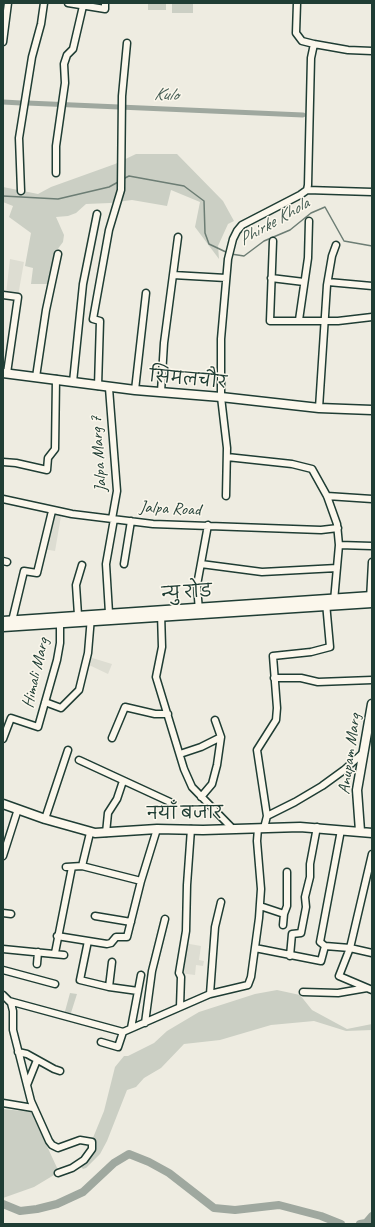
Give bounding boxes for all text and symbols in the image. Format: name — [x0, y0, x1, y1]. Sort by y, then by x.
water label: Kulo — [154, 84, 178, 106]
water label: Phirke Khola — [235, 193, 313, 251]
street label: सिमलचौर — [149, 366, 227, 394]
street label: Jalpa Marg 7 — [86, 415, 112, 493]
street label: Jalpa Road — [139, 497, 201, 521]
street label: न्यु रोड — [161, 581, 213, 605]
street label: Himali Marg — [18, 636, 54, 710]
street label: Anupam Marg — [334, 713, 366, 795]
street label: नयाँ बजार — [147, 803, 223, 825]

